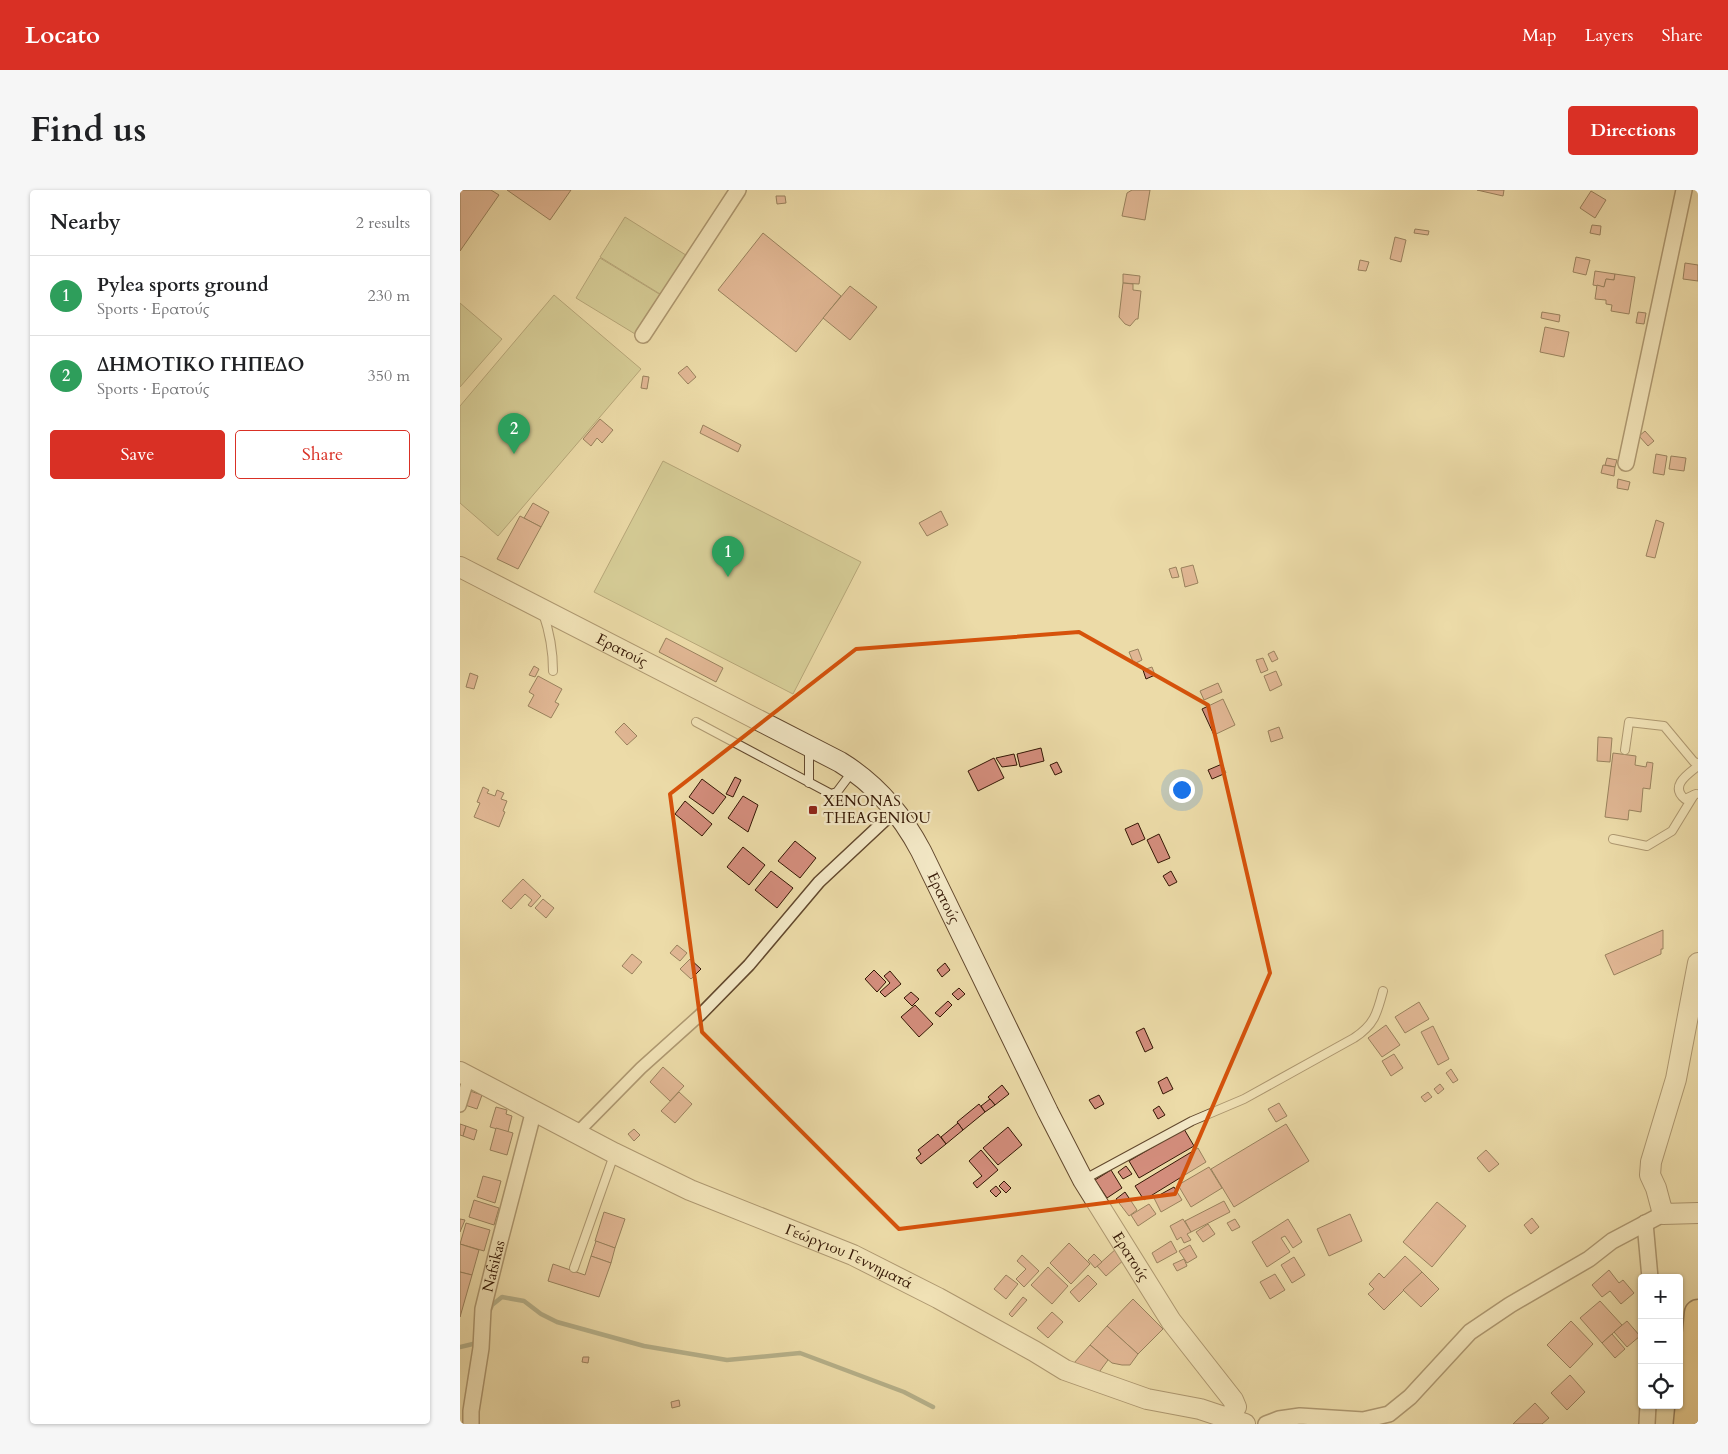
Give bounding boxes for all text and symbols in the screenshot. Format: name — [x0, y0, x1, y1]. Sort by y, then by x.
text: Locato — [25, 19, 100, 52]
text: Map — [1522, 23, 1557, 48]
text: Layers — [1585, 23, 1634, 48]
text: Share — [1662, 23, 1703, 48]
text: Find us — [30, 106, 146, 154]
button: Directions — [1568, 106, 1698, 155]
text: Nearby — [50, 208, 121, 237]
text: 2 results — [356, 212, 410, 234]
text: Pylea sports ground — [97, 272, 269, 298]
text: 1 — [62, 285, 70, 307]
text: 230 m — [368, 285, 410, 307]
text: Sports · Ερατούς — [97, 298, 210, 320]
text: ΔΗΜΟΤΙΚΟ ΓΗΠΕΔΟ — [97, 352, 304, 378]
text: 2 — [62, 365, 70, 387]
text: 350 m — [368, 365, 410, 387]
text: Sports · Ερατούς — [97, 378, 210, 400]
pin: 2 — [498, 413, 530, 454]
button: Save — [50, 430, 225, 479]
button: Share — [235, 430, 410, 479]
pin: 1 — [712, 536, 744, 577]
street label: Ερατούς — [593, 629, 651, 672]
your location — [1169, 777, 1195, 803]
place label: XENONAS THEAGENIOU — [823, 791, 931, 828]
marker: XENONAS THEAGENIOU — [807, 804, 819, 816]
street label: Ερατούς — [923, 869, 965, 927]
street label: Γεώργιου Γεννηματά — [782, 1219, 916, 1294]
street label: Ερατούς — [1108, 1228, 1154, 1286]
street label: Nafsikas — [478, 1238, 510, 1294]
map controls — [1638, 1274, 1683, 1409]
button: + — [1638, 1274, 1683, 1319]
button: − — [1638, 1319, 1683, 1364]
button: locate — [1638, 1364, 1683, 1409]

